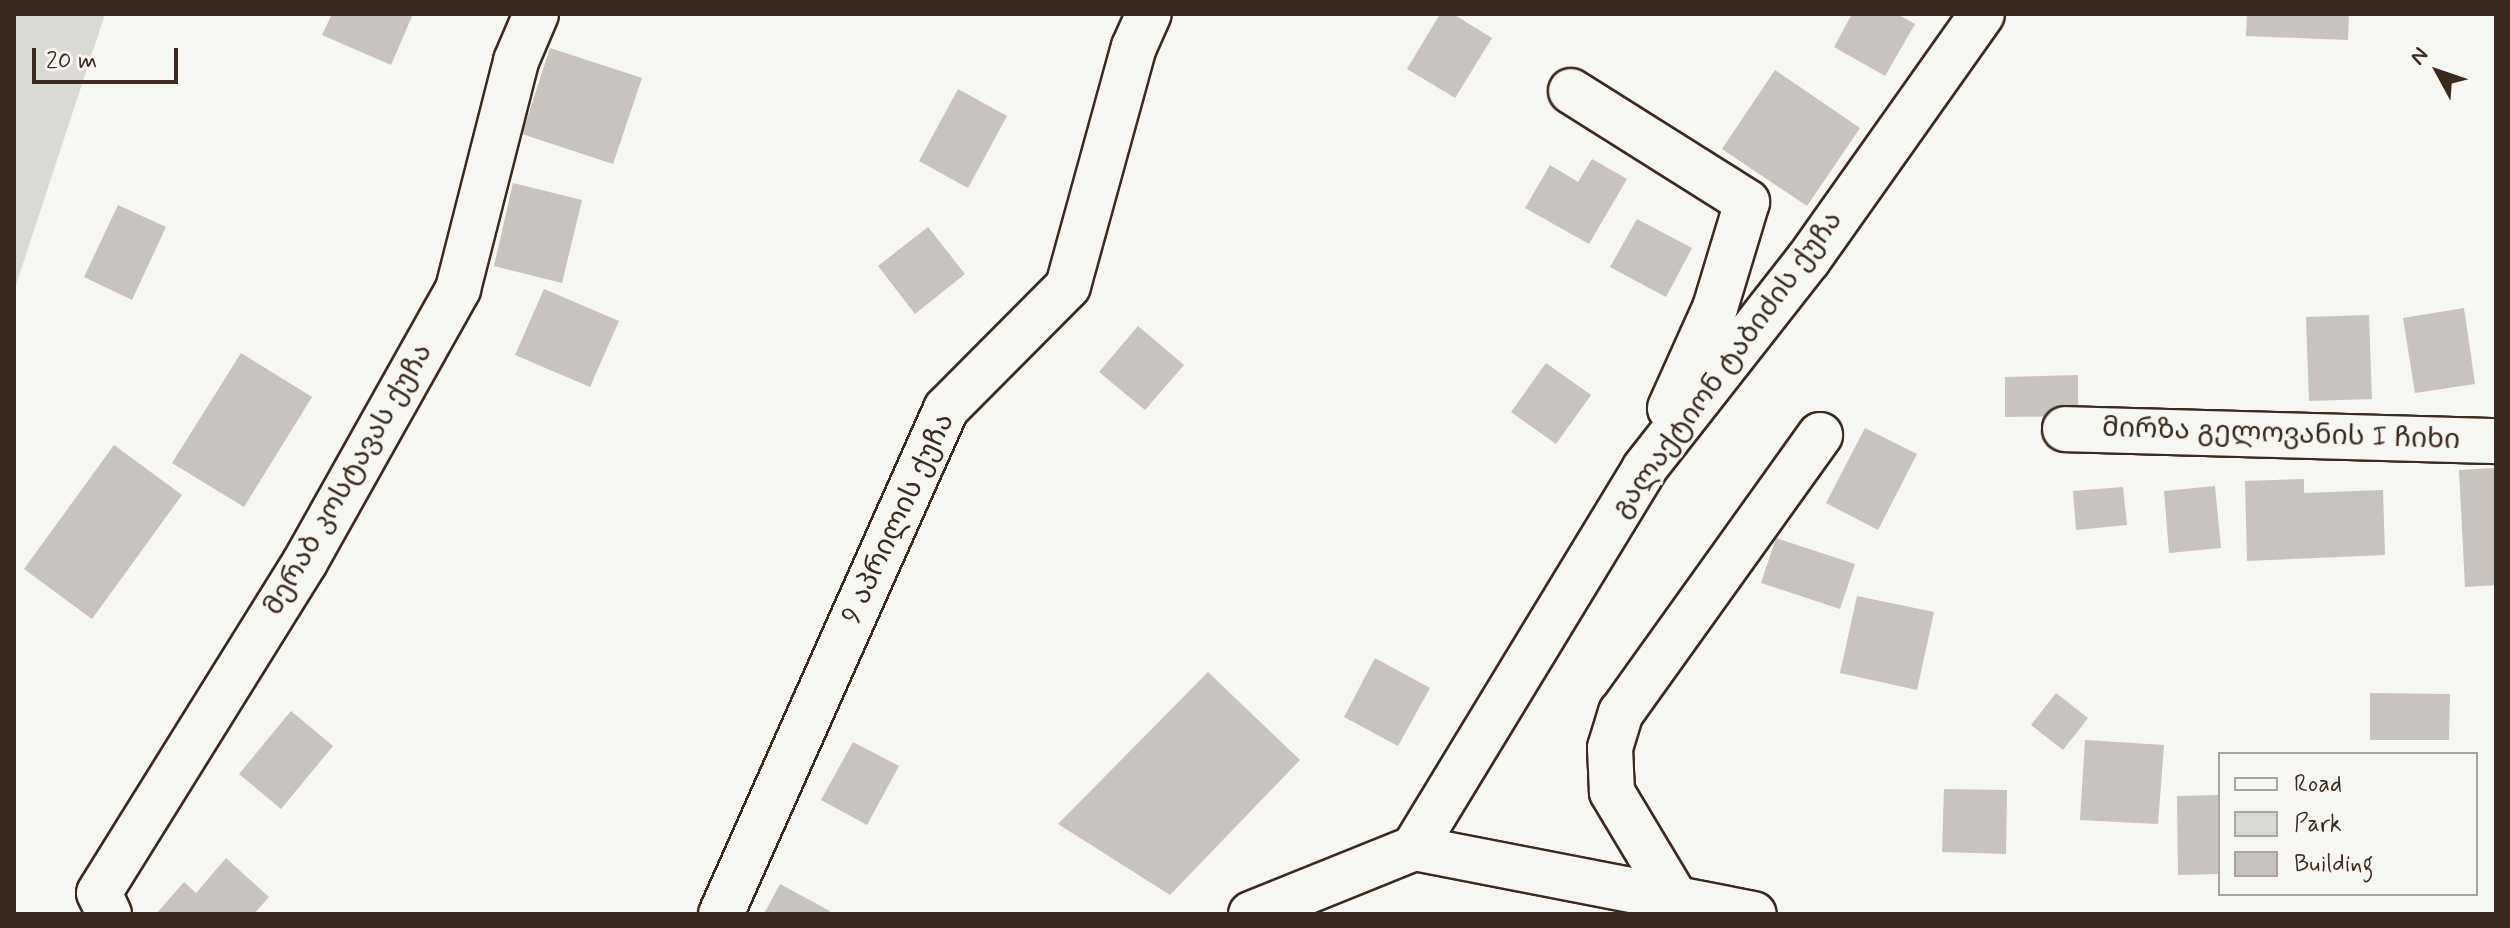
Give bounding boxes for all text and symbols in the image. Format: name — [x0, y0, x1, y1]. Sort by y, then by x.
scale bar — [36, 32, 182, 82]
north arrow — [2398, 32, 2478, 112]
text: N — [2404, 42, 2435, 71]
text: 20 m — [46, 46, 97, 77]
street label: გალაქტიონ ტაბიძის ქუჩა — [1605, 205, 1851, 525]
street label: მერაბ კოსტავას ქუჩა — [257, 338, 441, 622]
street label: 9 აპრილის ქუჩა — [836, 409, 962, 629]
street label: მირზა გელოვანის I ჩიხი — [2101, 412, 2461, 458]
legend — [2218, 752, 2478, 896]
text: Road — [2294, 769, 2342, 800]
text: Park — [2294, 809, 2342, 840]
text: Building — [2294, 849, 2374, 880]

